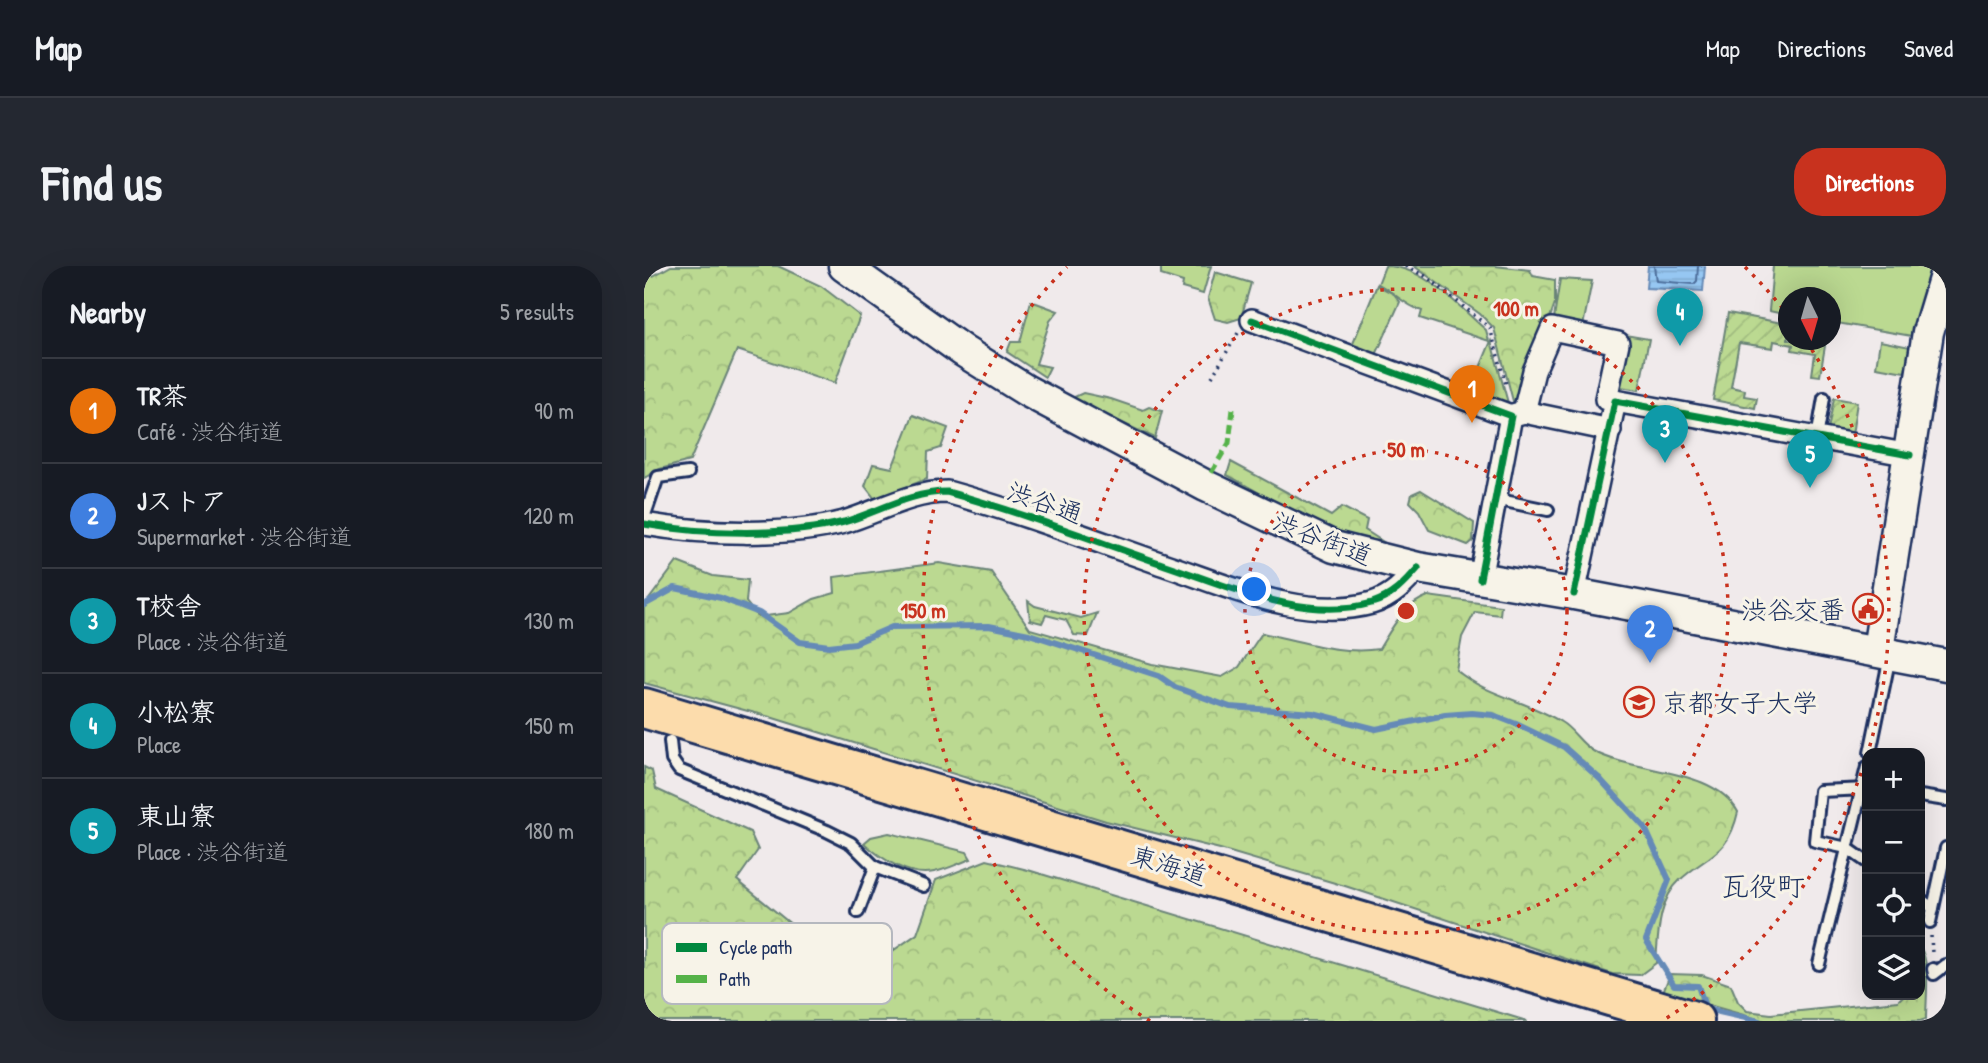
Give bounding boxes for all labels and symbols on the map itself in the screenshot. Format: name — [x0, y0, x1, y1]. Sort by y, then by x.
north arrow — [1778, 287, 1841, 350]
pin: 4 — [1657, 288, 1703, 346]
text: 100 m — [1493, 294, 1539, 323]
pin: 1 — [1449, 365, 1495, 423]
pin: 3 — [1642, 405, 1688, 463]
pin: 5 — [1787, 430, 1833, 488]
text: 50 m — [1387, 435, 1425, 464]
street label: 渋谷通 — [1002, 473, 1088, 531]
street label: 渋谷街道 — [1268, 503, 1378, 573]
your location — [1237, 572, 1271, 606]
place label: 渋谷交番 — [1741, 592, 1845, 627]
public building icon: 渋谷交番 — [1851, 592, 1885, 626]
text: 150 m — [900, 596, 946, 625]
centre of rings — [1394, 599, 1418, 623]
pin: 2 — [1627, 605, 1673, 663]
school or university icon: 京都女子大学 — [1622, 685, 1656, 719]
place label: 京都女子大学 — [1662, 685, 1818, 720]
street label: 東海道 — [1127, 837, 1211, 893]
district label: 瓦役町 — [1721, 867, 1805, 905]
legend — [662, 923, 892, 1004]
text: Cycle path — [719, 934, 792, 960]
text: Path — [719, 966, 750, 992]

